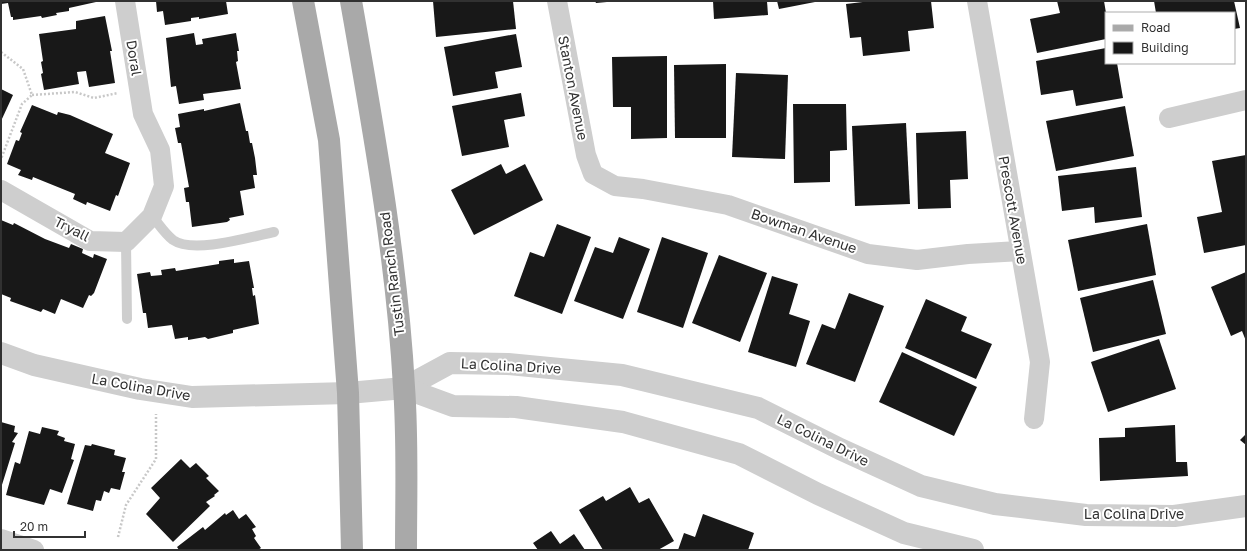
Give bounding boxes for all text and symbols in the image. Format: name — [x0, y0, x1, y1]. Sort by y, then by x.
legend — [1105, 12, 1235, 64]
text: Road — [1141, 20, 1170, 35]
street label: Stanton Avenue — [555, 34, 592, 142]
street label: Doral — [123, 39, 146, 77]
text: Building — [1141, 40, 1189, 55]
street label: Prescott Avenue — [996, 154, 1031, 266]
street label: Bowman Avenue — [749, 204, 859, 257]
street label: Tustin Ranch Road — [375, 211, 408, 337]
street label: Tryall — [52, 212, 93, 245]
street label: La Colina Drive — [460, 354, 562, 377]
street label: La Colina Drive — [90, 369, 192, 404]
street label: La Colina Drive — [774, 410, 872, 469]
street label: La Colina Drive — [1084, 505, 1184, 522]
scale bar — [14, 513, 85, 539]
text: 20 m — [20, 519, 48, 534]

